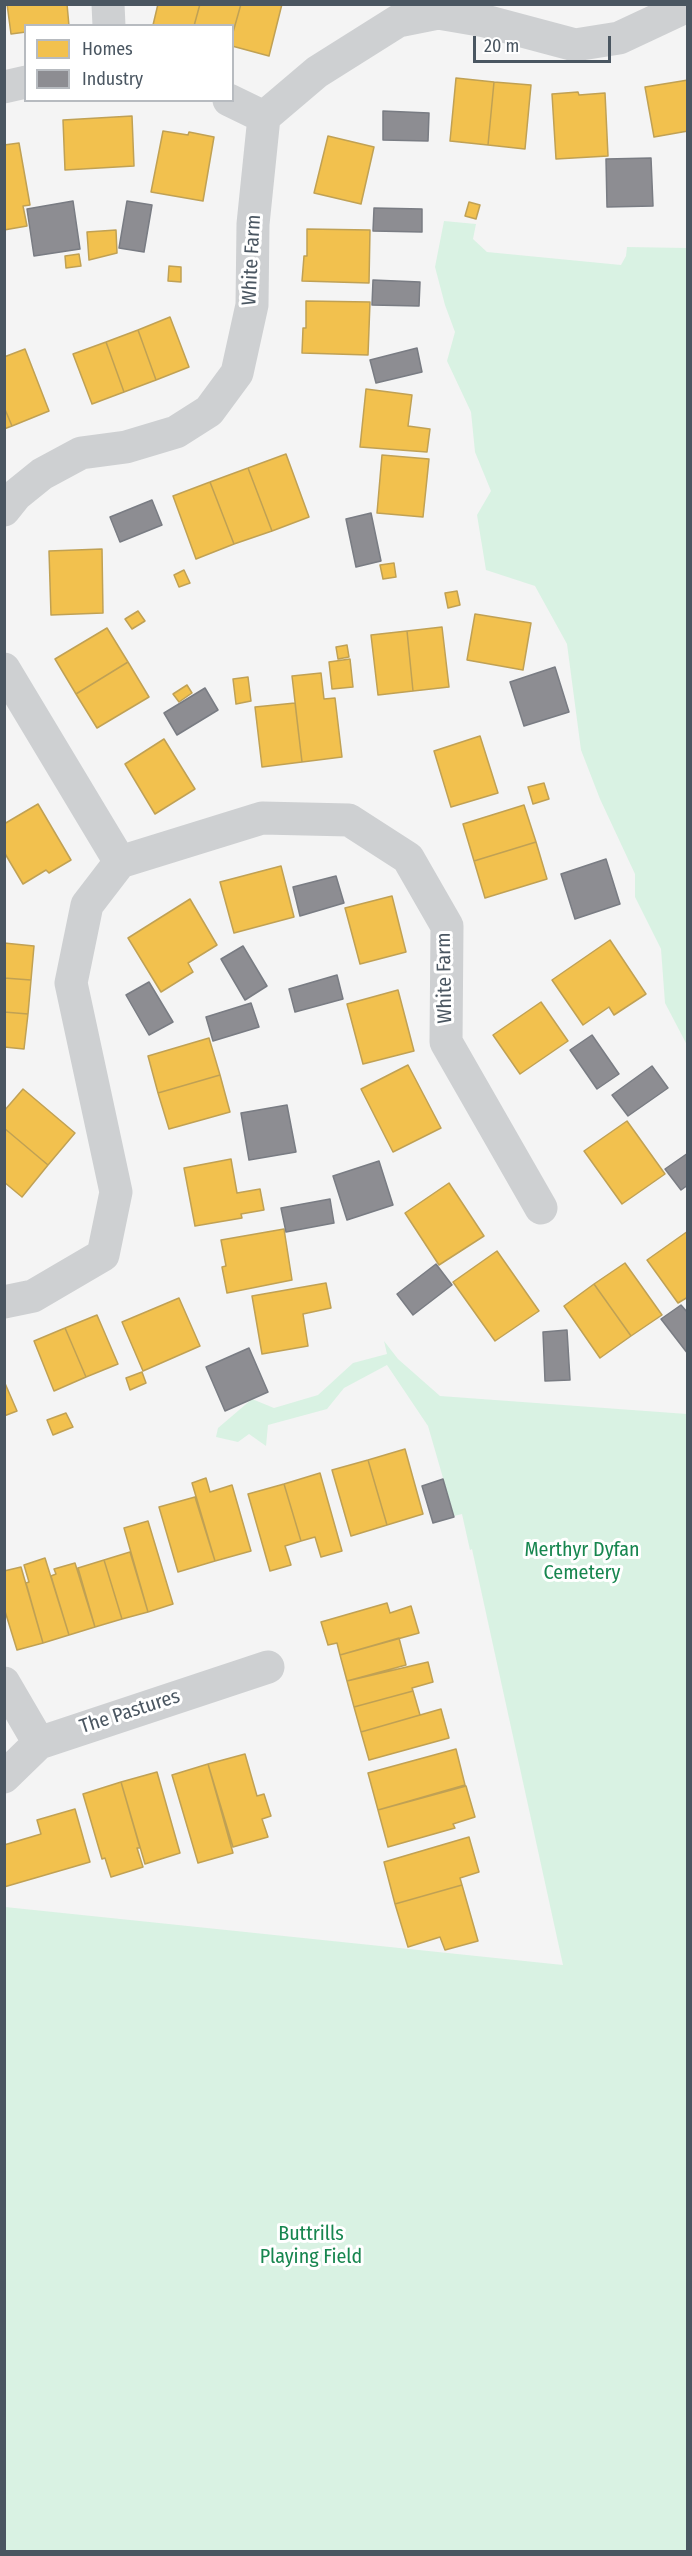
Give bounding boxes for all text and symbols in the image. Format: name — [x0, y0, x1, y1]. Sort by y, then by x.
legend — [24, 24, 234, 102]
scale bar — [476, 24, 614, 62]
text: 20 m — [484, 35, 519, 57]
text: Homes — [82, 38, 133, 60]
text: Industry — [82, 68, 143, 90]
street label: White Farm — [238, 214, 266, 306]
street label: White Farm — [432, 932, 458, 1024]
park label: Merthyr Dyfan Cemetery — [524, 1538, 640, 1585]
street label: The Pastures — [77, 1685, 183, 1739]
park label: Buttrills Playing Field — [260, 2222, 362, 2269]

